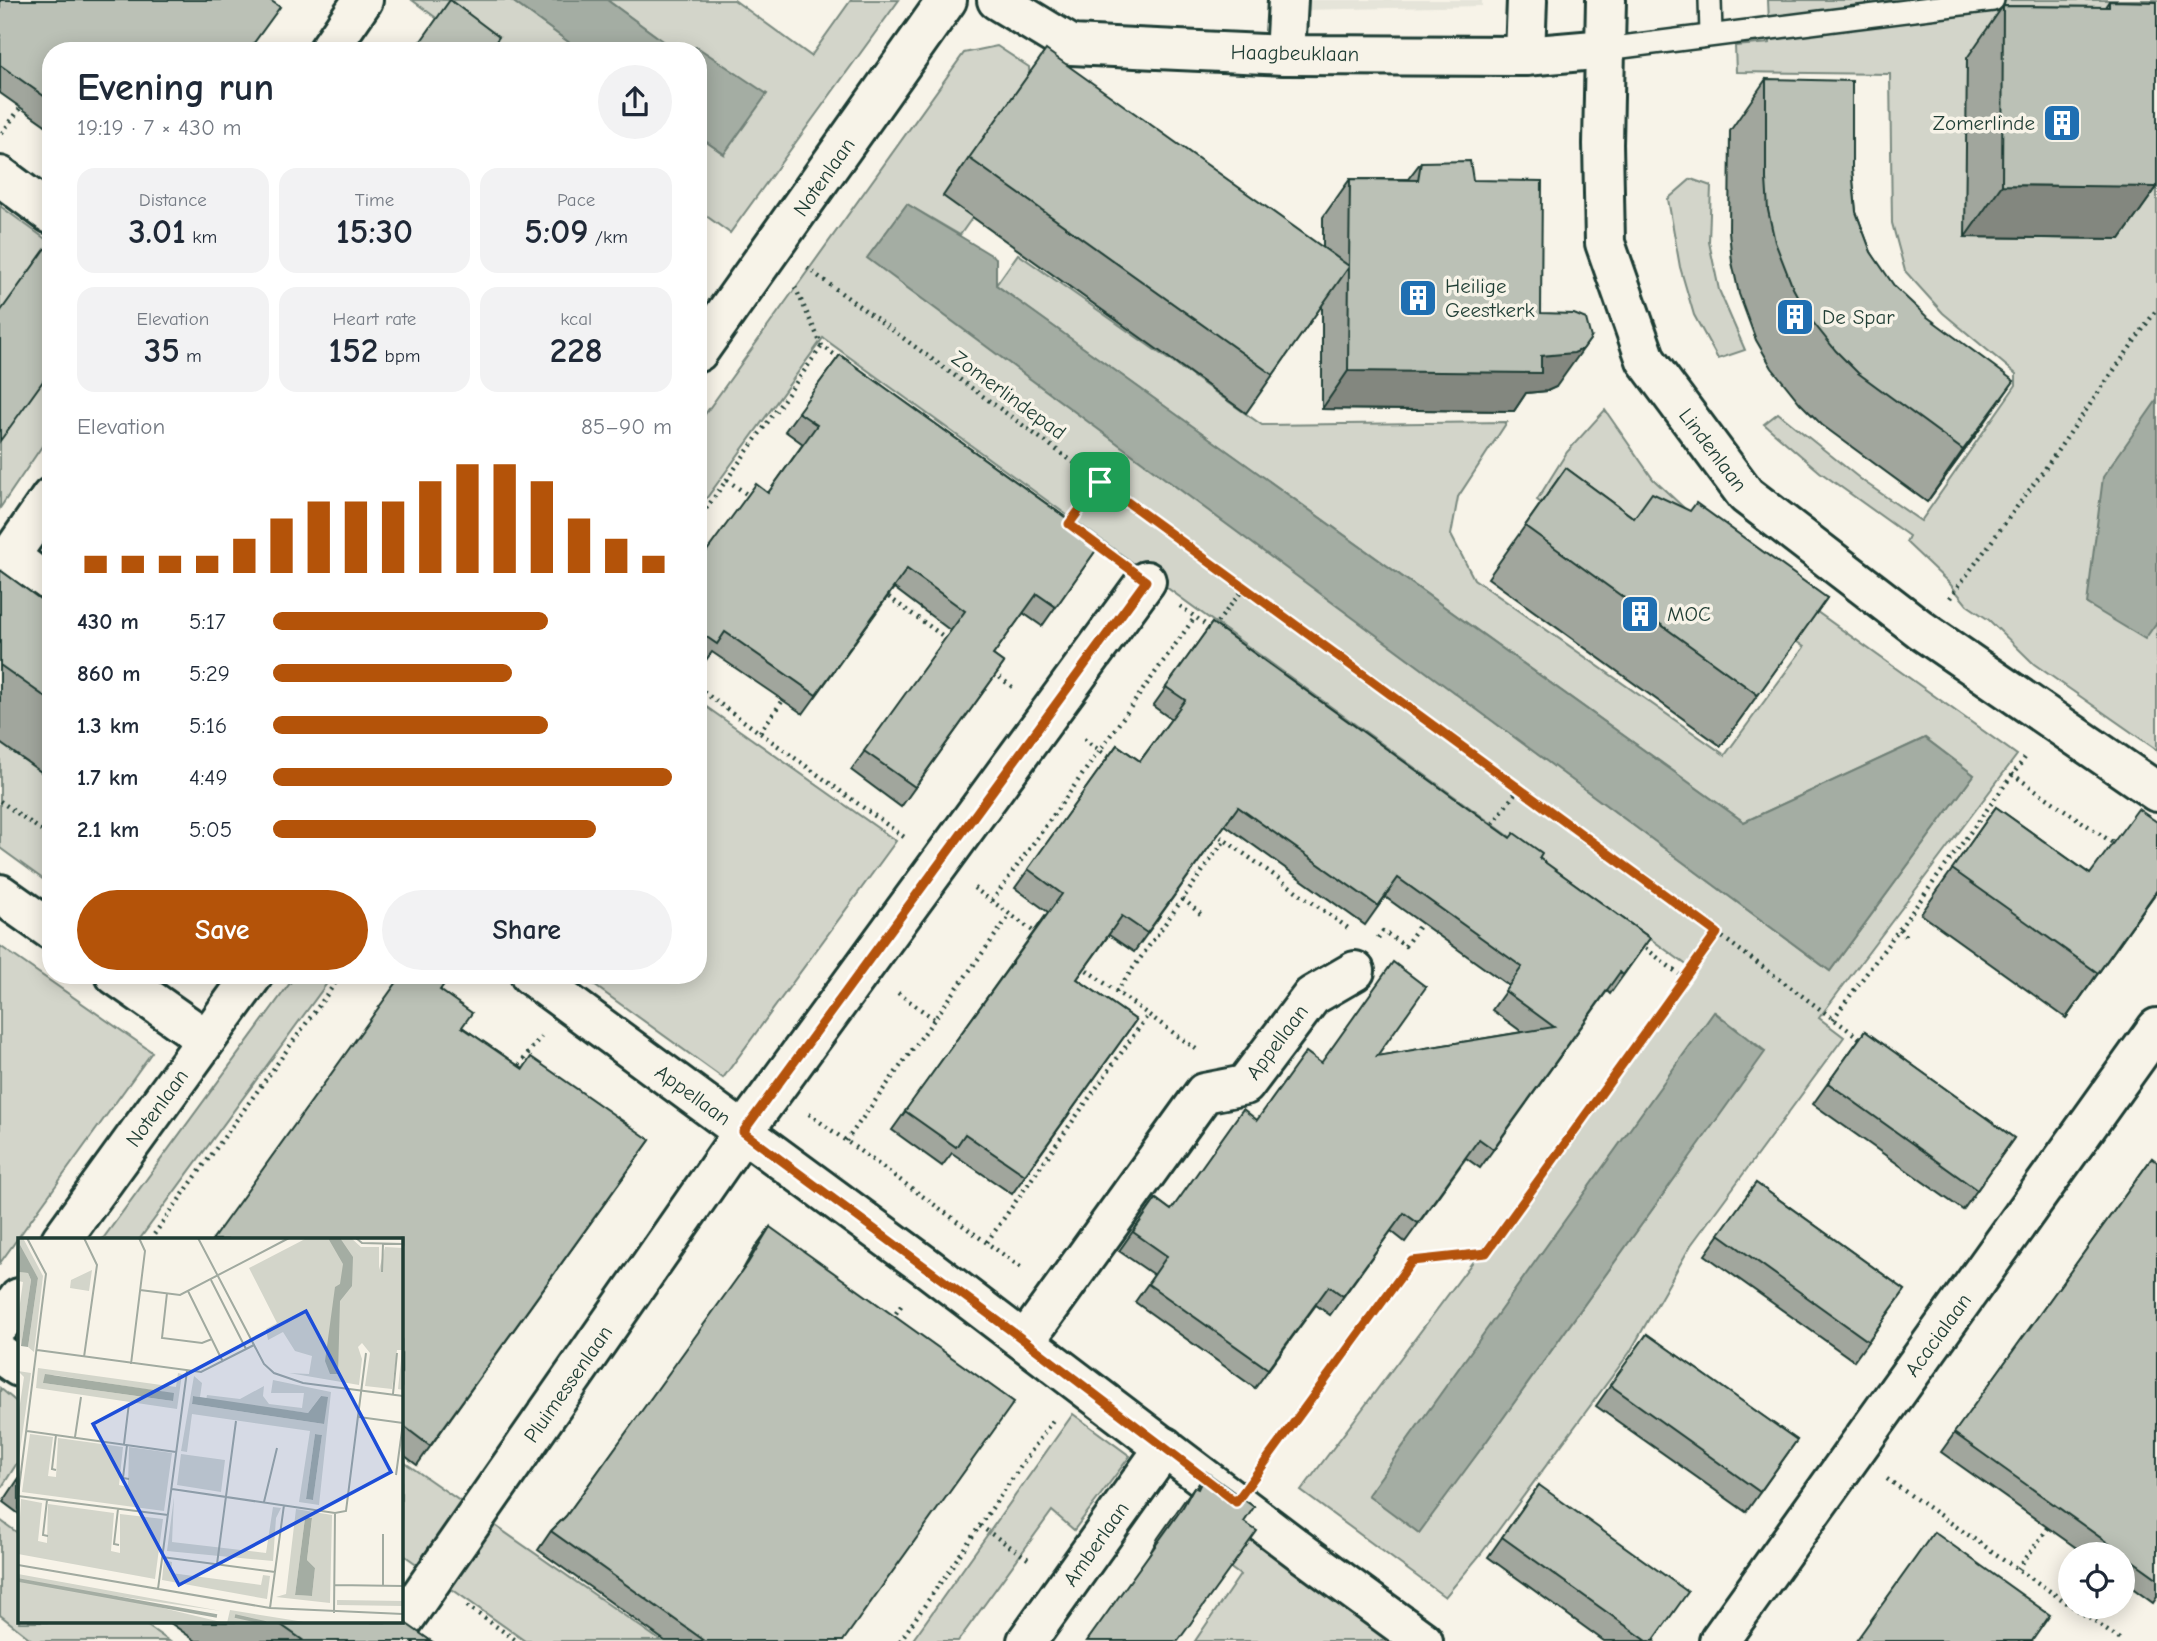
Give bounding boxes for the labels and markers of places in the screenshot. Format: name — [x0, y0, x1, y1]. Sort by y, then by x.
building icon: Zomerlinde — [2041, 102, 2083, 144]
place label: Zomerlinde — [1933, 111, 2035, 135]
place label: Heilige Geestkerk — [1445, 274, 1535, 322]
building icon: Heilige Geestkerk — [1397, 277, 1439, 319]
building icon: De Spar — [1774, 296, 1816, 338]
place label: De Spar — [1822, 305, 1895, 329]
pin — [1070, 452, 1130, 512]
building icon: MOC — [1619, 593, 1661, 635]
place label: MOC — [1667, 602, 1711, 626]

